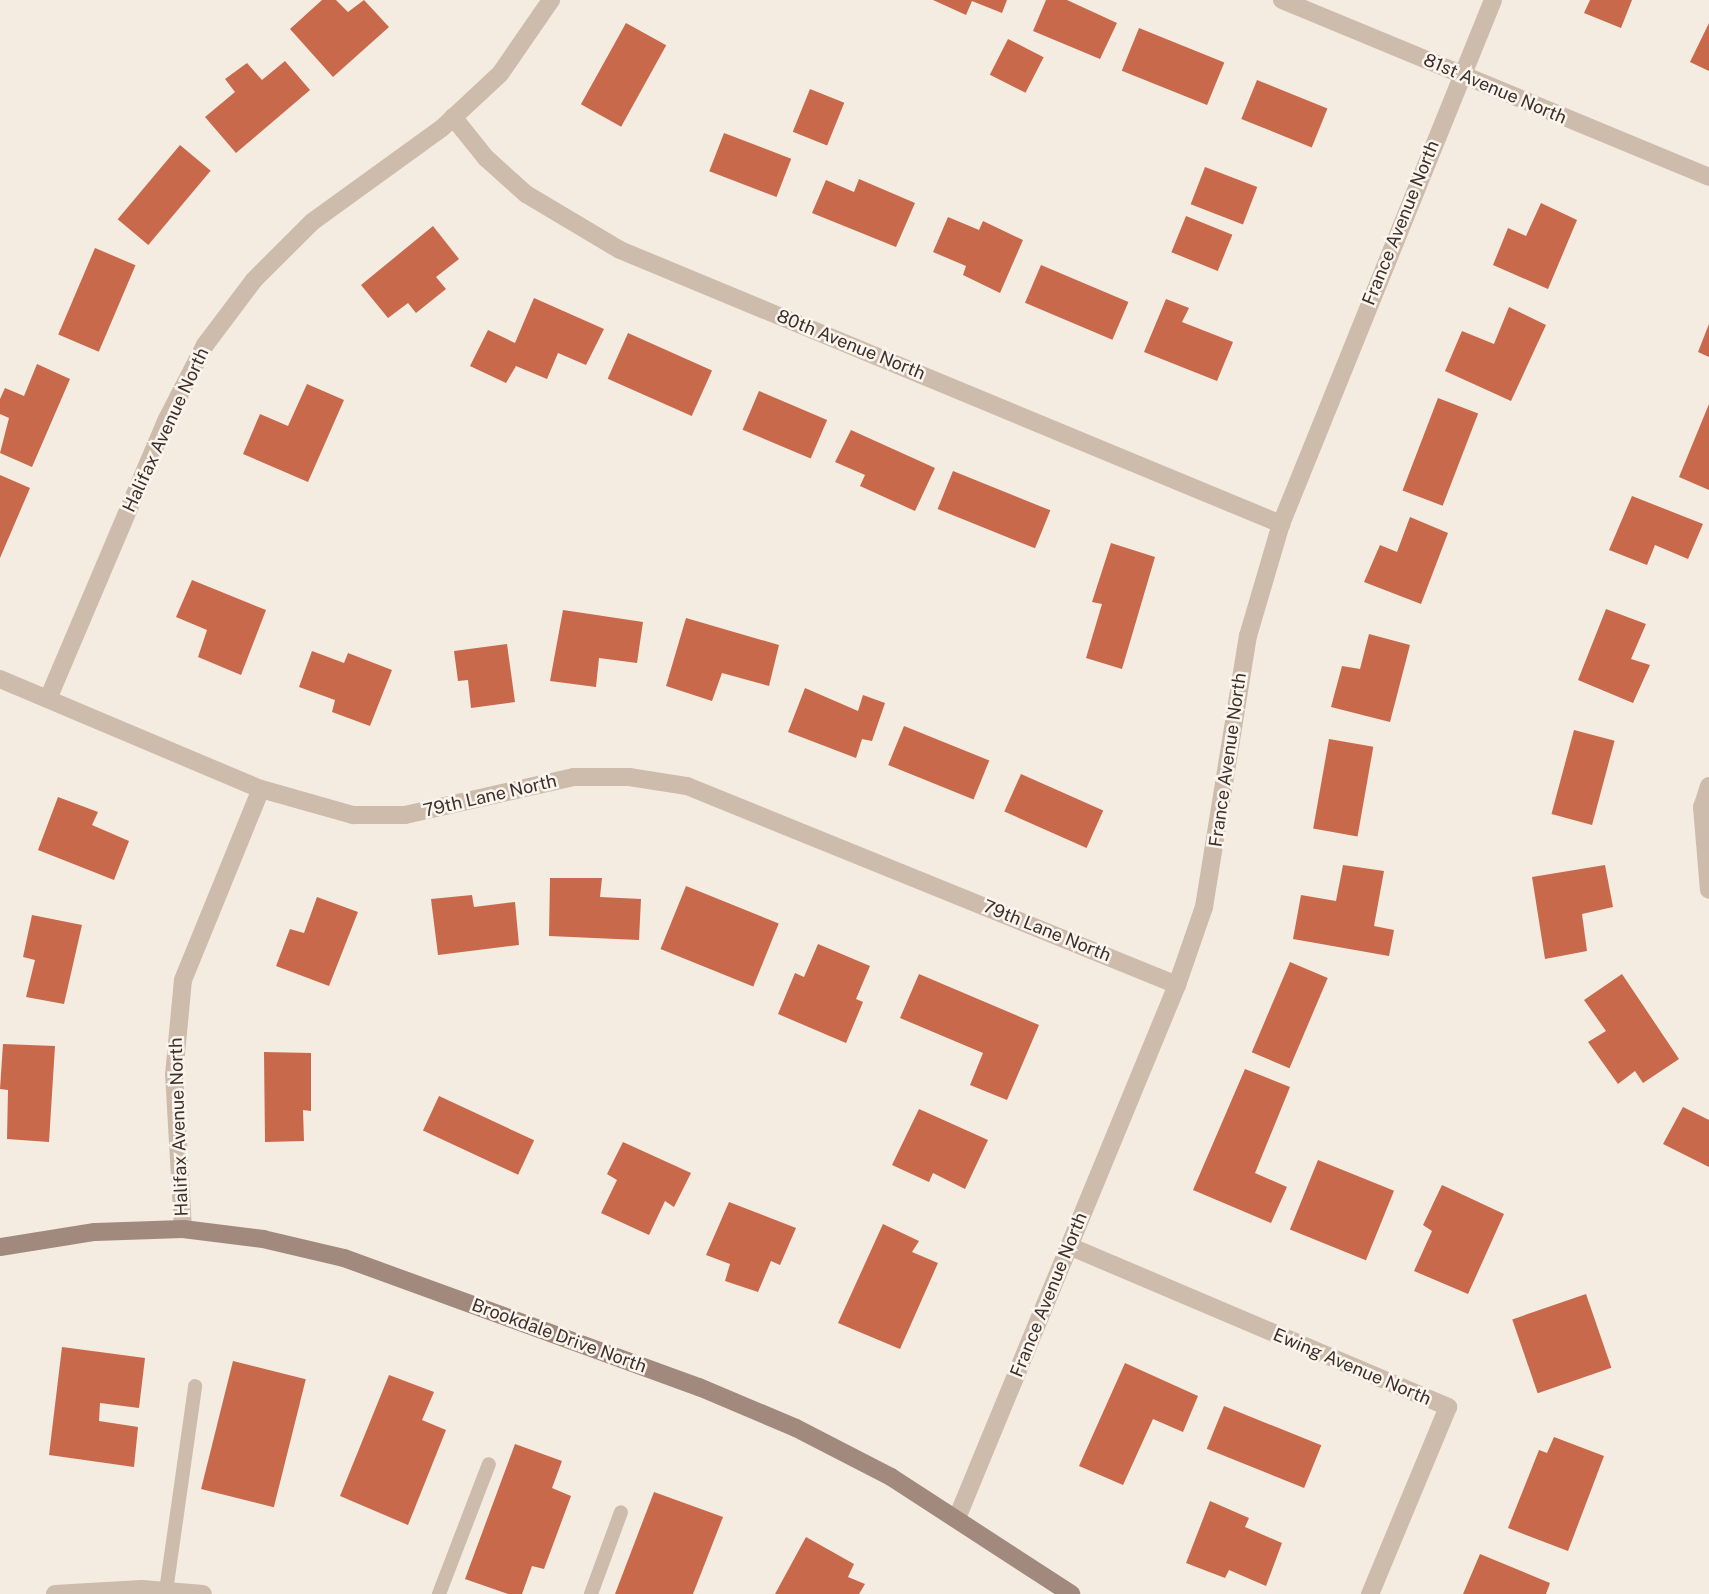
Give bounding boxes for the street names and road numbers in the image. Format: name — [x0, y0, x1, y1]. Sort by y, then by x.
street label: 81st Avenue North — [1420, 49, 1570, 129]
street label: France Avenue North — [1358, 137, 1444, 309]
street label: 80th Avenue North — [774, 305, 928, 385]
street label: Halifax Avenue North — [118, 344, 214, 516]
street label: France Avenue North — [1205, 671, 1251, 849]
street label: 79th Lane North — [421, 770, 559, 822]
street label: 79th Lane North — [980, 895, 1114, 967]
street label: Halifax Avenue North — [165, 1037, 193, 1217]
street label: France Avenue North — [1006, 1209, 1092, 1381]
street label: Brookdale Drive North — [469, 1294, 649, 1378]
street label: Ewing Avenue North — [1270, 1324, 1434, 1410]

